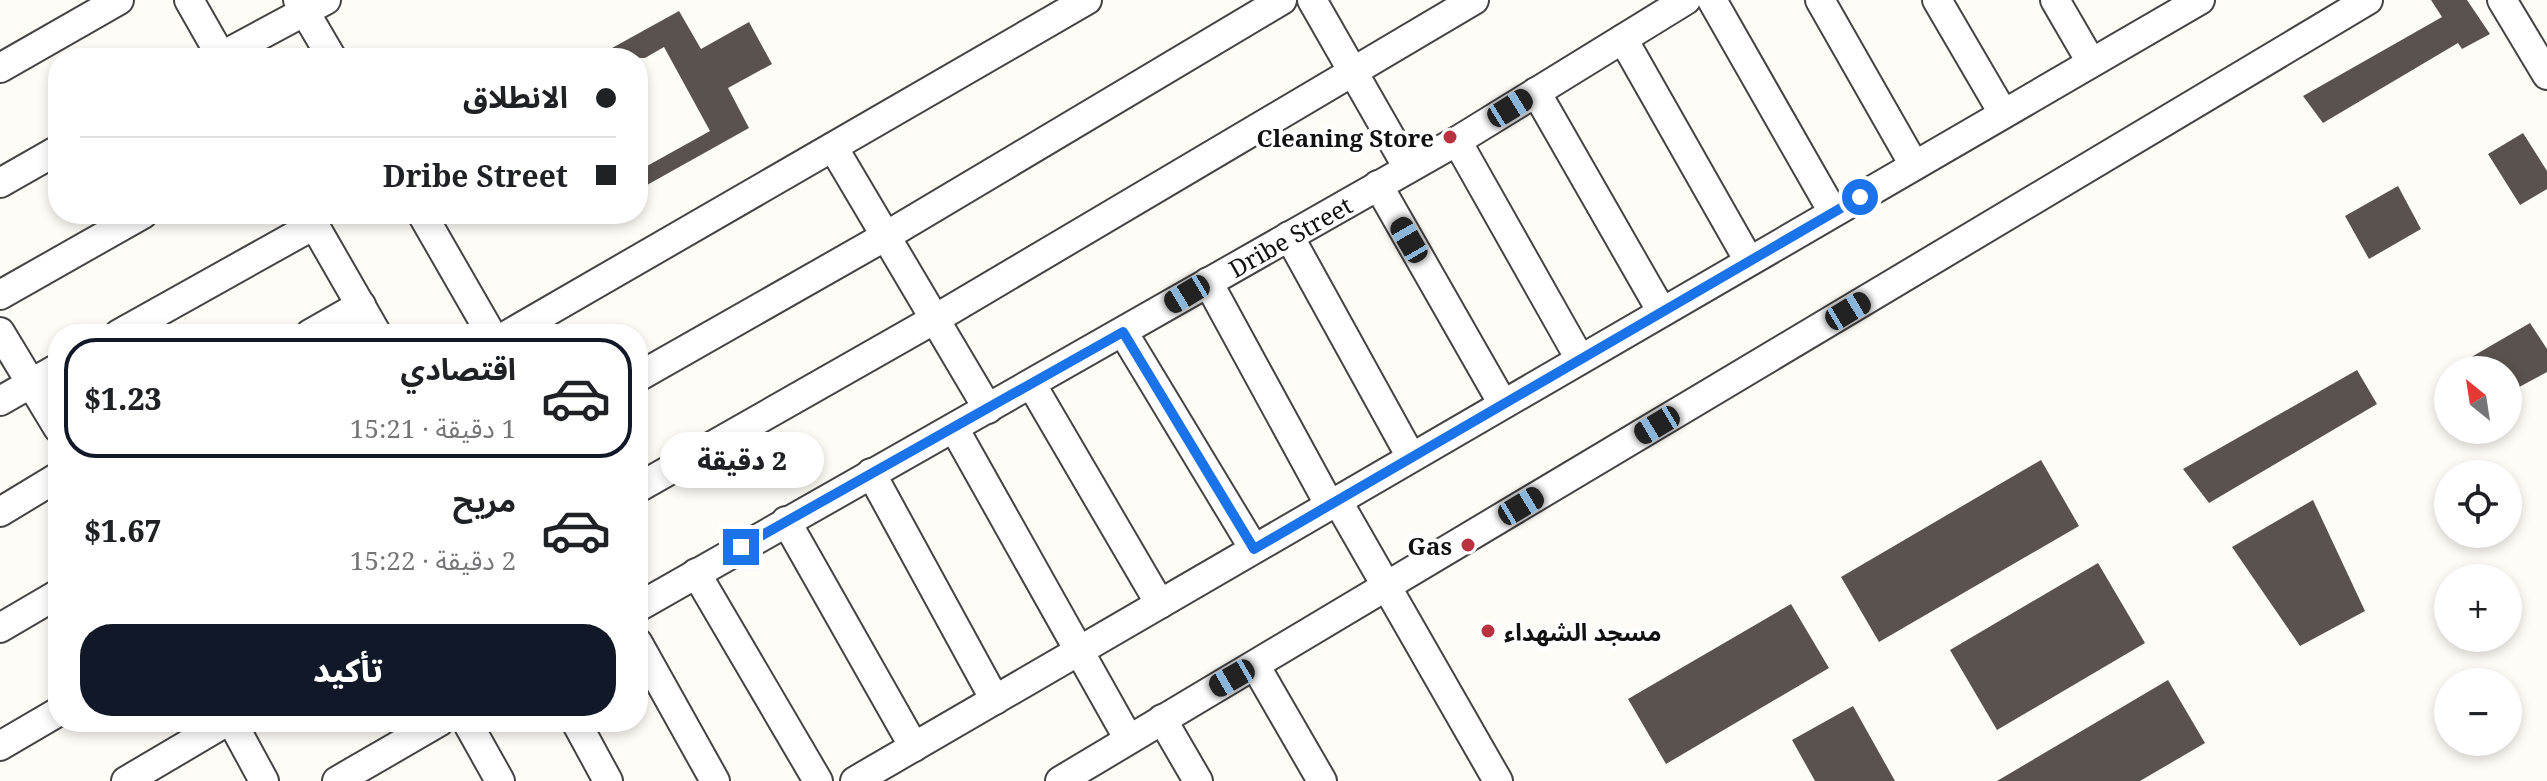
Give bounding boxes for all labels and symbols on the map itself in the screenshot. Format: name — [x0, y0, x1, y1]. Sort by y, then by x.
car — [1483, 85, 1537, 131]
place label: Cleaning Store — [1257, 121, 1434, 154]
marker: Cleaning Store — [1441, 128, 1459, 146]
route start — [1842, 179, 1878, 215]
street label: Dribe Street — [1222, 188, 1358, 284]
car — [1387, 213, 1431, 267]
car — [1160, 271, 1214, 317]
car — [1821, 288, 1875, 334]
north arrow — [2434, 356, 2522, 444]
car — [1630, 402, 1684, 448]
callout: 2 دقيقة — [659, 431, 823, 487]
car — [1494, 483, 1548, 529]
route end — [723, 529, 759, 565]
place label: Gas — [1408, 529, 1452, 562]
marker: Gas — [1459, 536, 1477, 554]
place label: مسجد الشهداء — [1504, 615, 1661, 648]
marker: مسجد الشهداء — [1479, 622, 1497, 640]
car — [1205, 656, 1259, 700]

